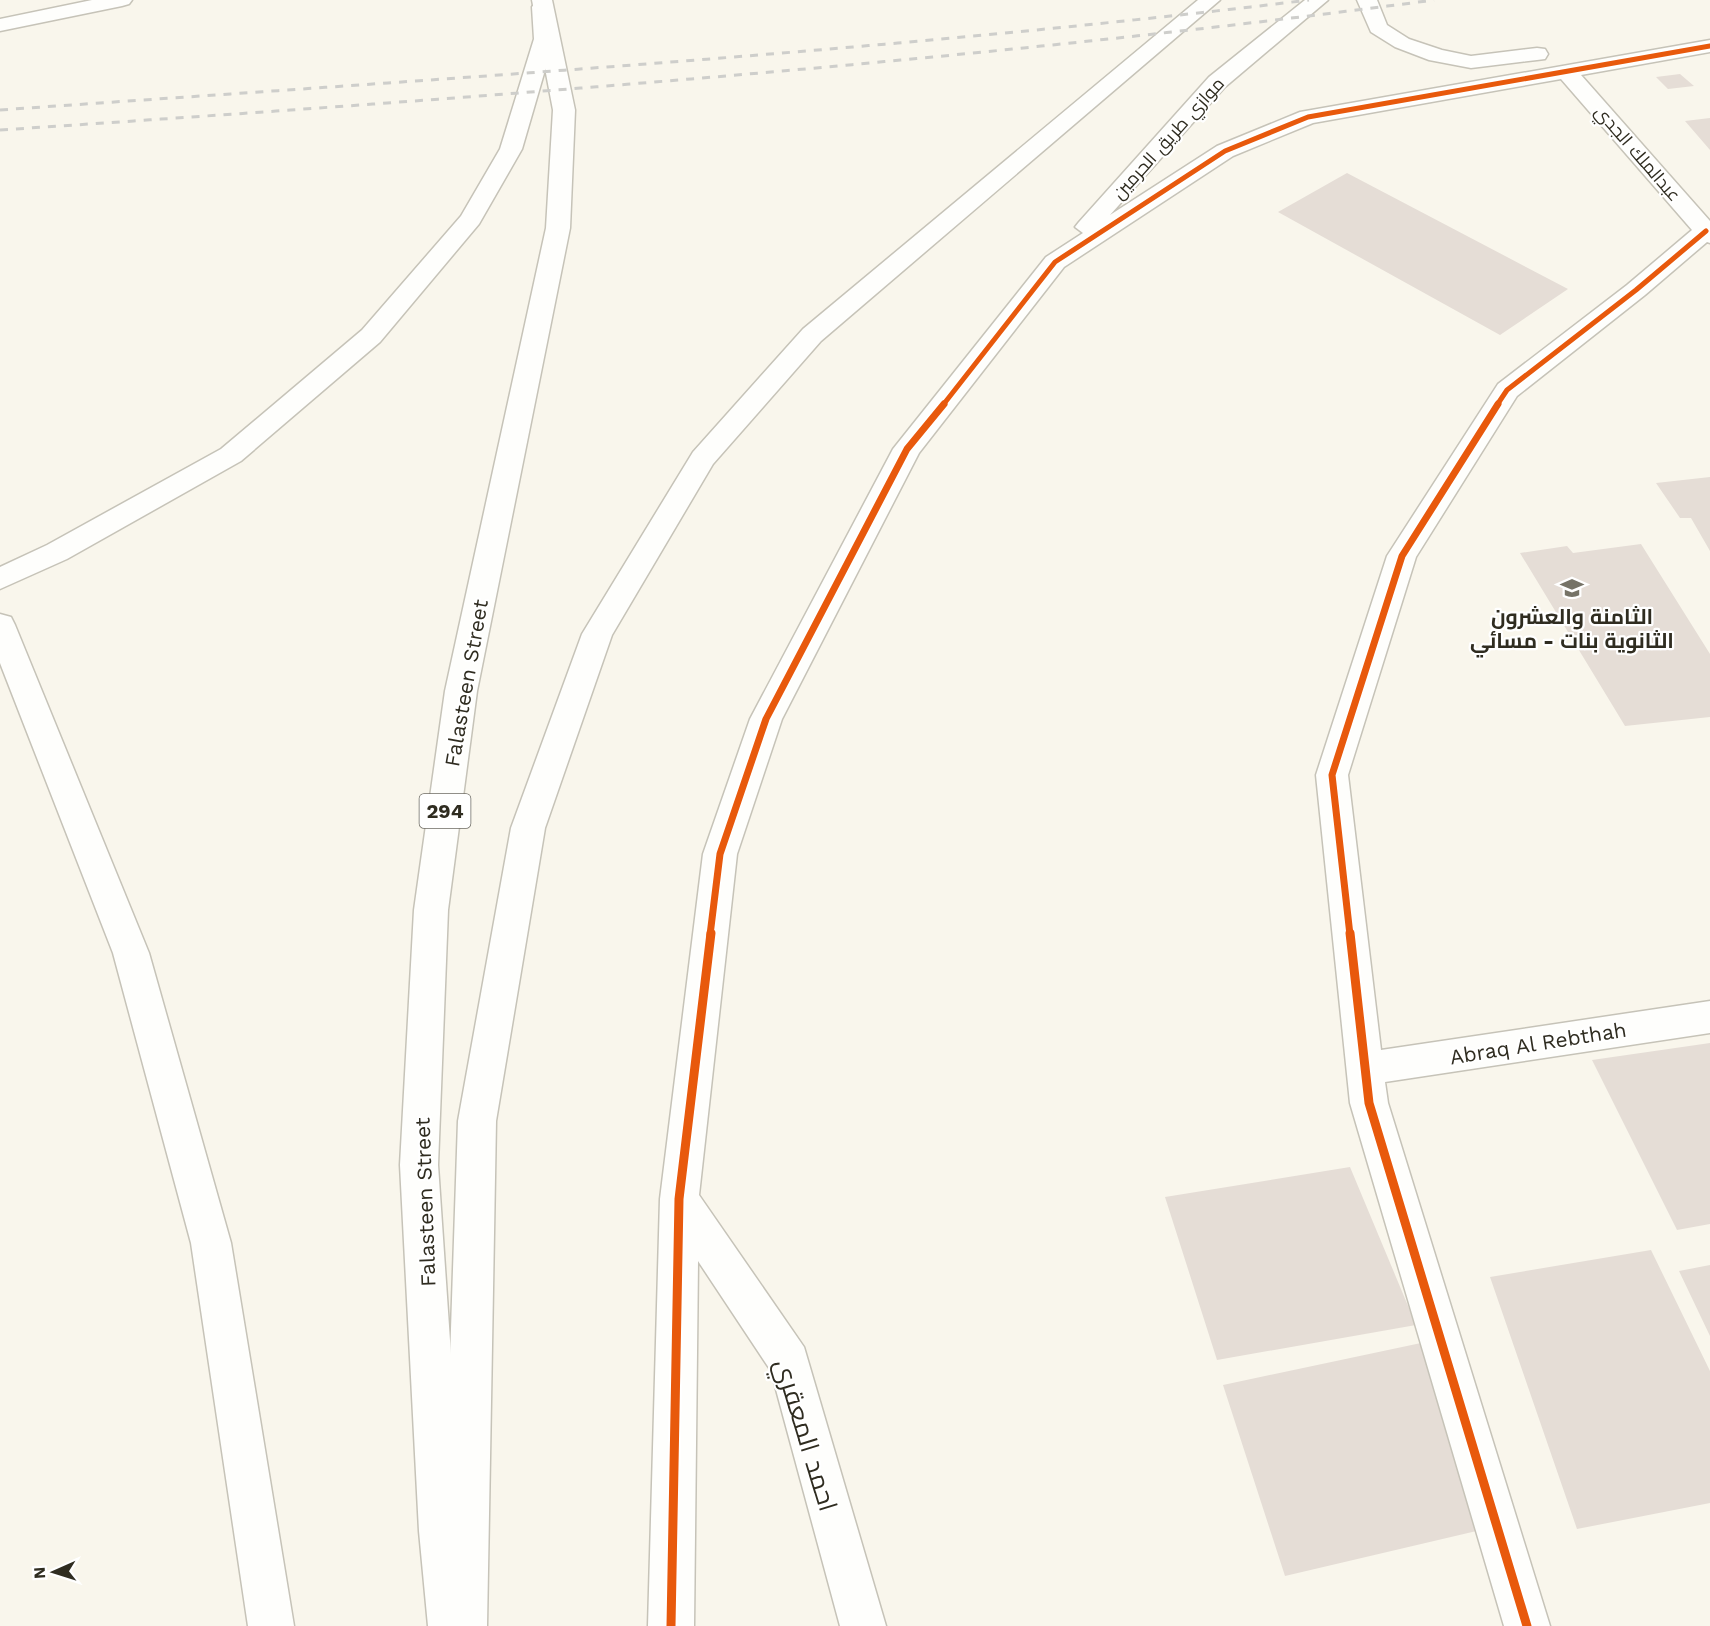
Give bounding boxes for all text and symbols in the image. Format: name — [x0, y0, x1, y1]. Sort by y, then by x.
street label: موازي طريق الحرمين — [1108, 73, 1231, 206]
street label: عبدالملك الجدي — [1588, 101, 1685, 208]
school or university icon: الثامنة والعشرون الثانوية بنات - مسائي — [1559, 575, 1585, 601]
street label: Falasteen Street — [439, 597, 493, 769]
place label: الثامنة والعشرون الثانوية بنات - مسائي — [1470, 604, 1674, 658]
road number: 294 — [420, 794, 470, 828]
street label: Abraq Al Rebthah — [1448, 1017, 1628, 1069]
street label: Falasteen Street — [410, 1117, 440, 1287]
street label: احمد المعقري — [764, 1355, 843, 1516]
north arrow — [24, 1542, 84, 1602]
text: N — [30, 1566, 49, 1579]

